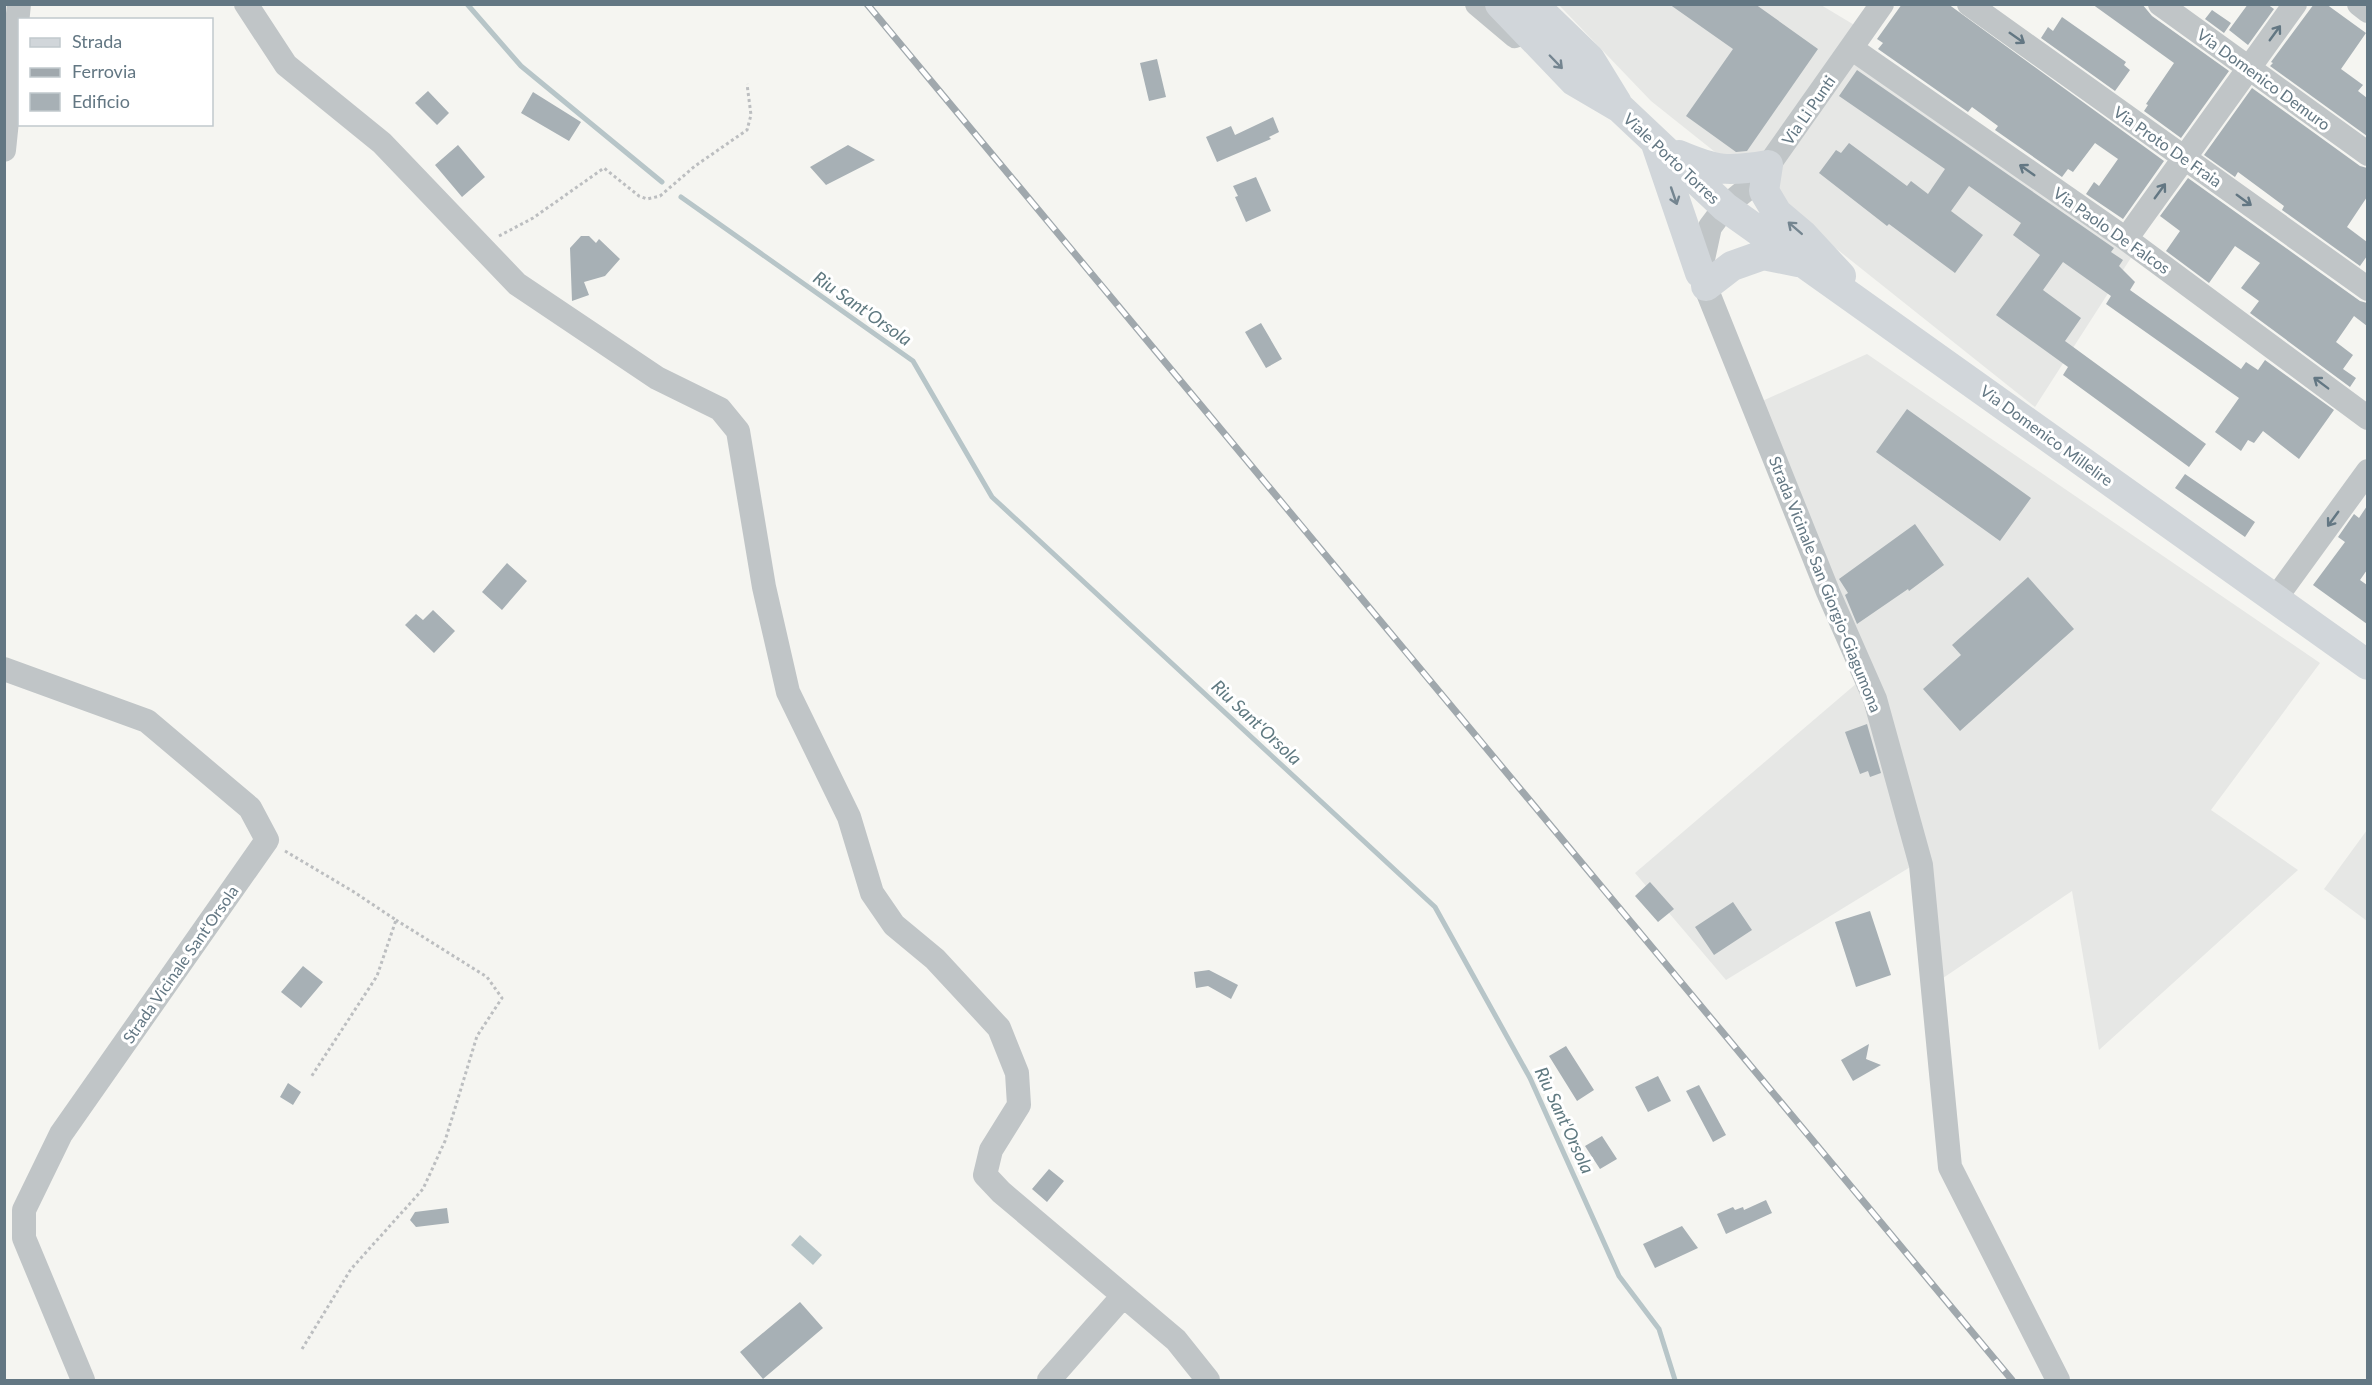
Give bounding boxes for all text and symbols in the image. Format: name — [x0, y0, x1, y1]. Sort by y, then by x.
legend — [18, 18, 213, 126]
street label: Via Domenico Demuro — [2194, 24, 2334, 134]
one-way arrow — [2268, 26, 2281, 42]
text: Strada — [72, 30, 122, 52]
one-way arrow — [2008, 32, 2024, 45]
one-way arrow — [1548, 54, 1563, 69]
text: Ferrovia — [72, 60, 136, 82]
street label: Via Li Punti — [1777, 72, 1839, 148]
text: Edificio — [72, 90, 130, 112]
street label: Via Proto De Fraia — [2110, 102, 2226, 190]
street label: Viale Porto Torres — [1620, 109, 1724, 208]
one-way arrow — [2019, 164, 2035, 176]
street label: Via Paolo De Falcos — [2050, 183, 2174, 277]
one-way arrow — [2154, 184, 2167, 200]
one-way arrow — [1669, 187, 1680, 205]
one-way arrow — [2236, 194, 2252, 207]
one-way arrow — [1788, 221, 1803, 235]
water label: Riu Sant'Orsola — [810, 266, 916, 350]
one-way arrow — [2313, 377, 2329, 389]
street label: Via Domenico Millelire — [1977, 381, 2117, 489]
street label: Strada Vicinale San Giorgio-Giagumona — [1766, 453, 1886, 715]
one-way arrow — [2327, 510, 2339, 526]
water label: Riu Sant'Orsola — [1207, 675, 1307, 769]
street label: Strada Vicinale Sant'Orsola — [118, 882, 242, 1046]
water label: Riu Sant'Orsola — [1531, 1063, 1599, 1177]

